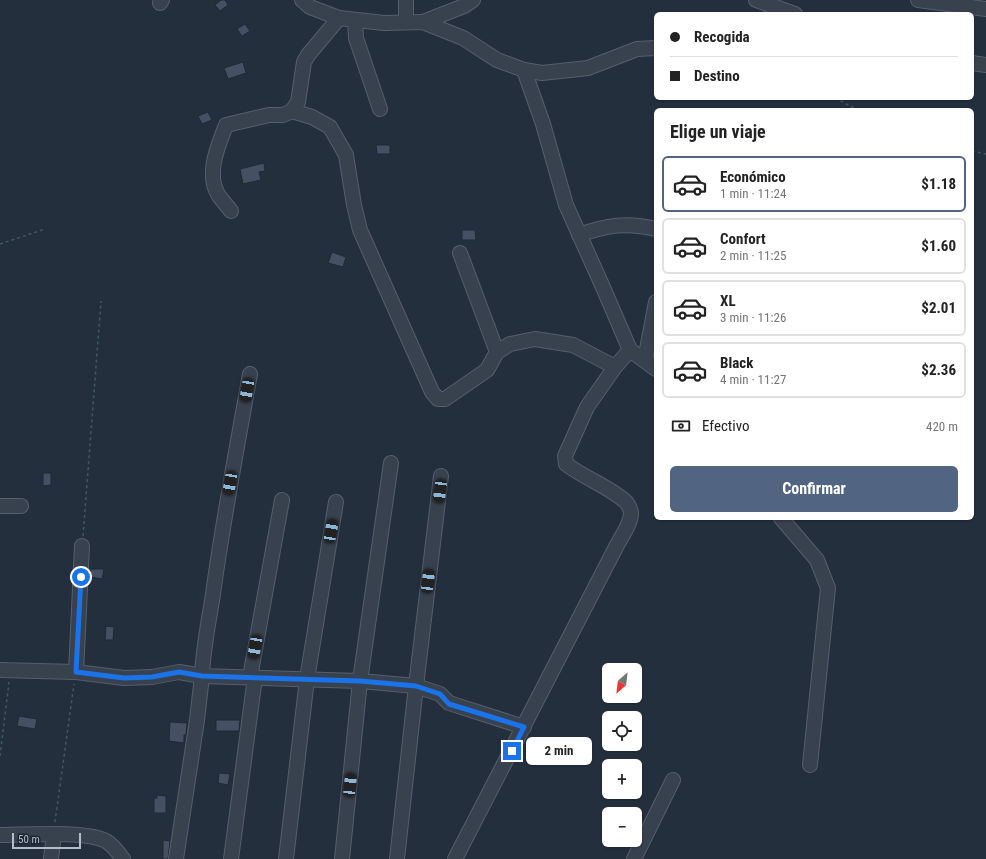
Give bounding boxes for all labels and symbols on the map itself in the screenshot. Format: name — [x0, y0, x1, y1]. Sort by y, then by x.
car — [239, 377, 255, 403]
car — [222, 470, 238, 496]
car — [433, 478, 447, 504]
car — [323, 518, 339, 544]
route start — [72, 568, 90, 586]
car — [421, 568, 435, 594]
car — [247, 634, 263, 660]
north arrow — [602, 663, 642, 703]
callout: 2 min — [526, 737, 592, 765]
route end — [503, 742, 521, 760]
car — [343, 772, 357, 798]
scale bar — [12, 831, 81, 850]

